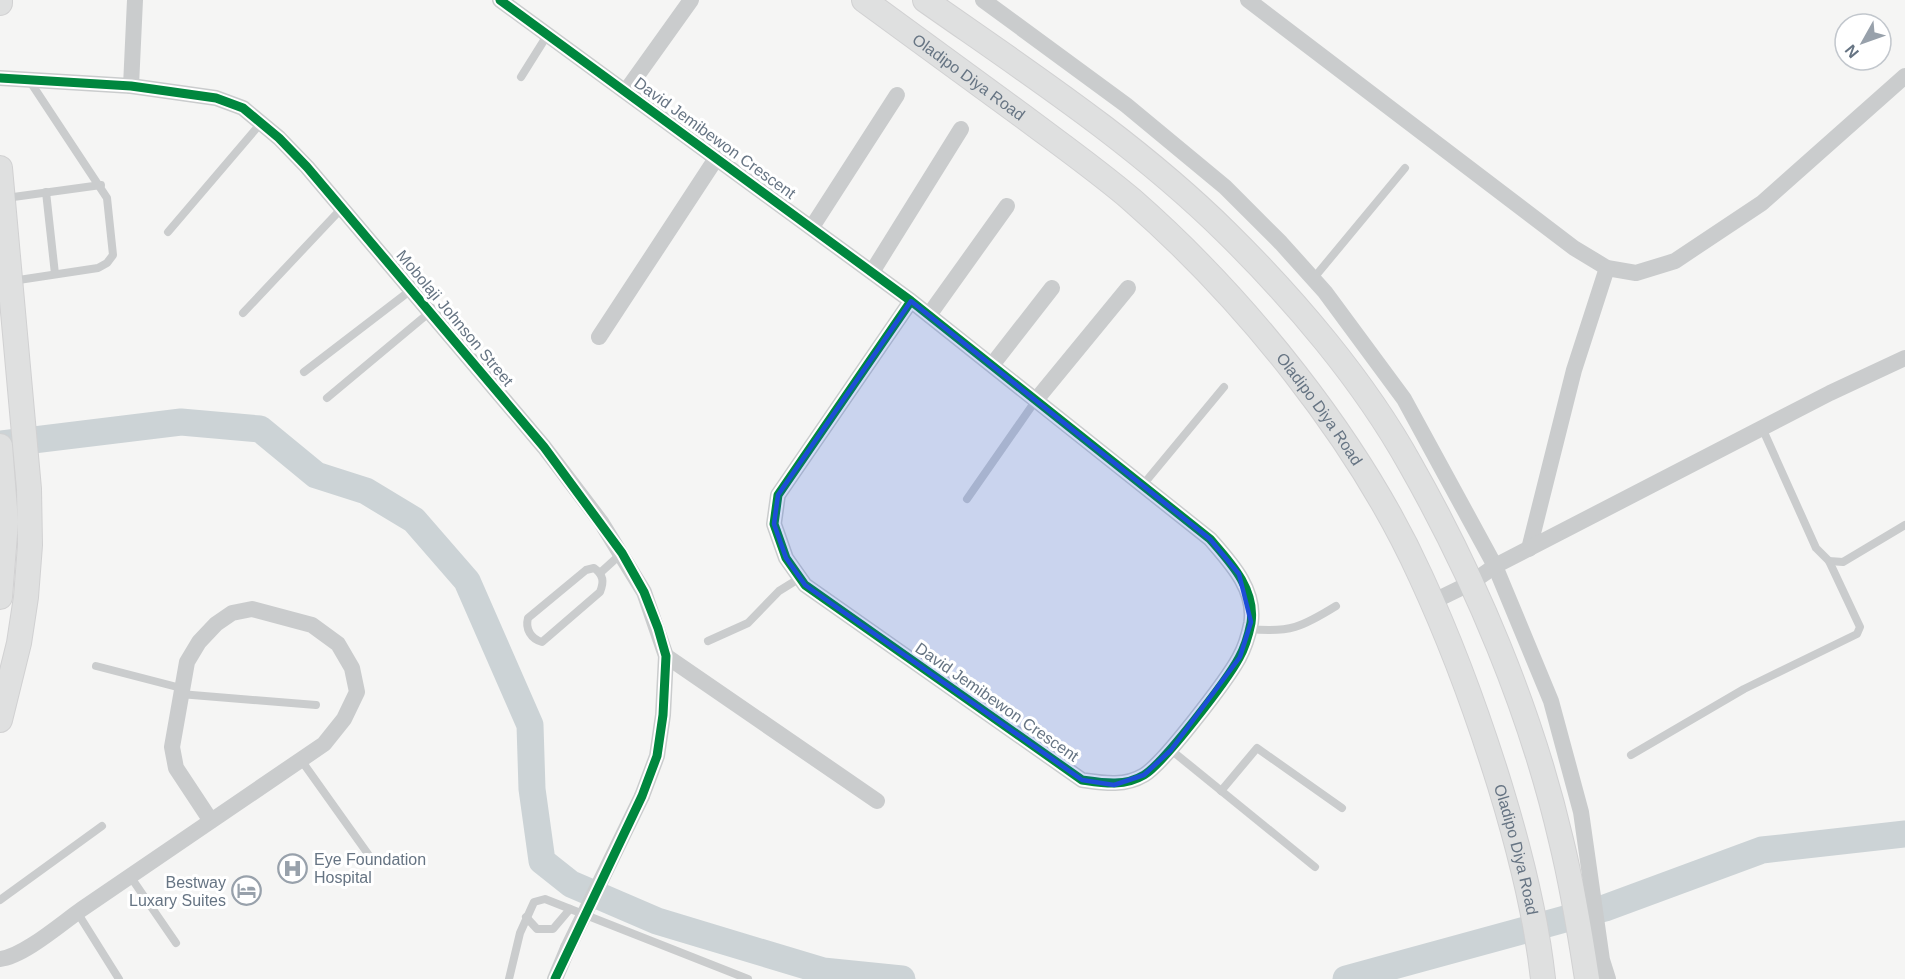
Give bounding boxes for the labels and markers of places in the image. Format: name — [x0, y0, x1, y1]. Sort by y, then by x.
place label: Eye Foundation Hospital — [314, 851, 426, 886]
hospital icon: Eye Foundation Hospital — [277, 852, 309, 884]
place label: Bestway Luxary Suites — [129, 874, 226, 909]
hotel icon: Bestway Luxary Suites — [231, 875, 263, 907]

